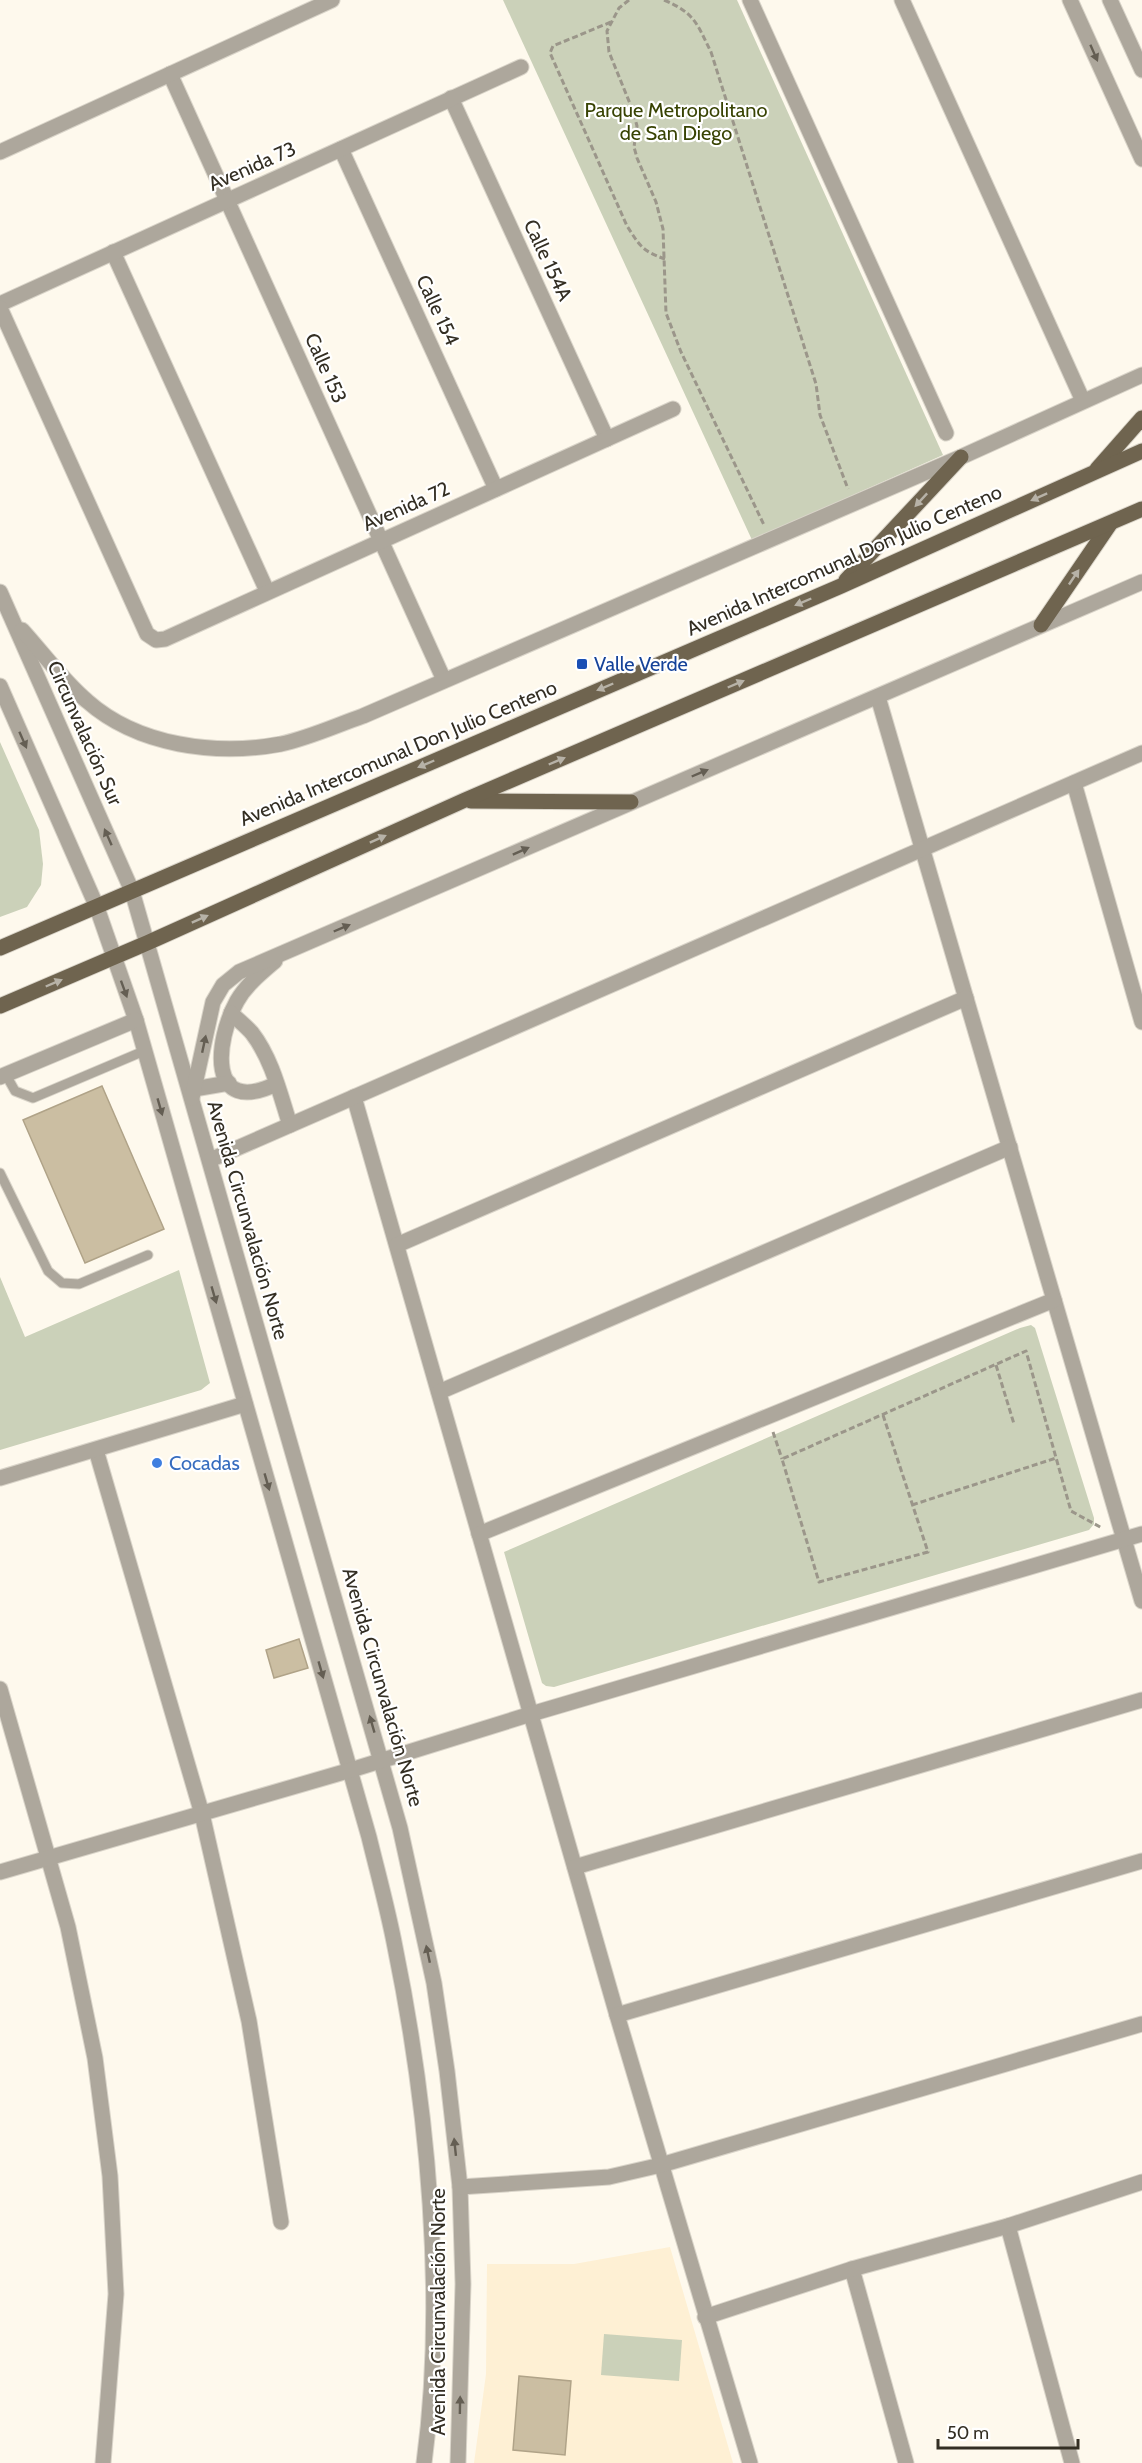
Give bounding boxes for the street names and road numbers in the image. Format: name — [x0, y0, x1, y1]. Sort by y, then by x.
street label: Avenida 73 — [205, 136, 299, 196]
street label: Calle 154A — [519, 215, 578, 305]
street label: Calle 154 — [411, 271, 465, 349]
street label: Calle 153 — [300, 329, 352, 407]
street label: Avenida 72 — [359, 476, 453, 536]
street label: Avenida Intercomunal Don Julio Centeno — [683, 479, 1005, 641]
street label: Circunvalación Sur — [42, 657, 128, 810]
street label: Avenida Intercomunal Don Julio Centeno — [236, 675, 560, 831]
street label: Avenida Circunvalación Norte — [202, 1098, 294, 1342]
street label: Avenida Circunvalación Norte — [337, 1565, 429, 1809]
street label: Avenida Circunvalación Norte — [426, 2188, 450, 2436]

